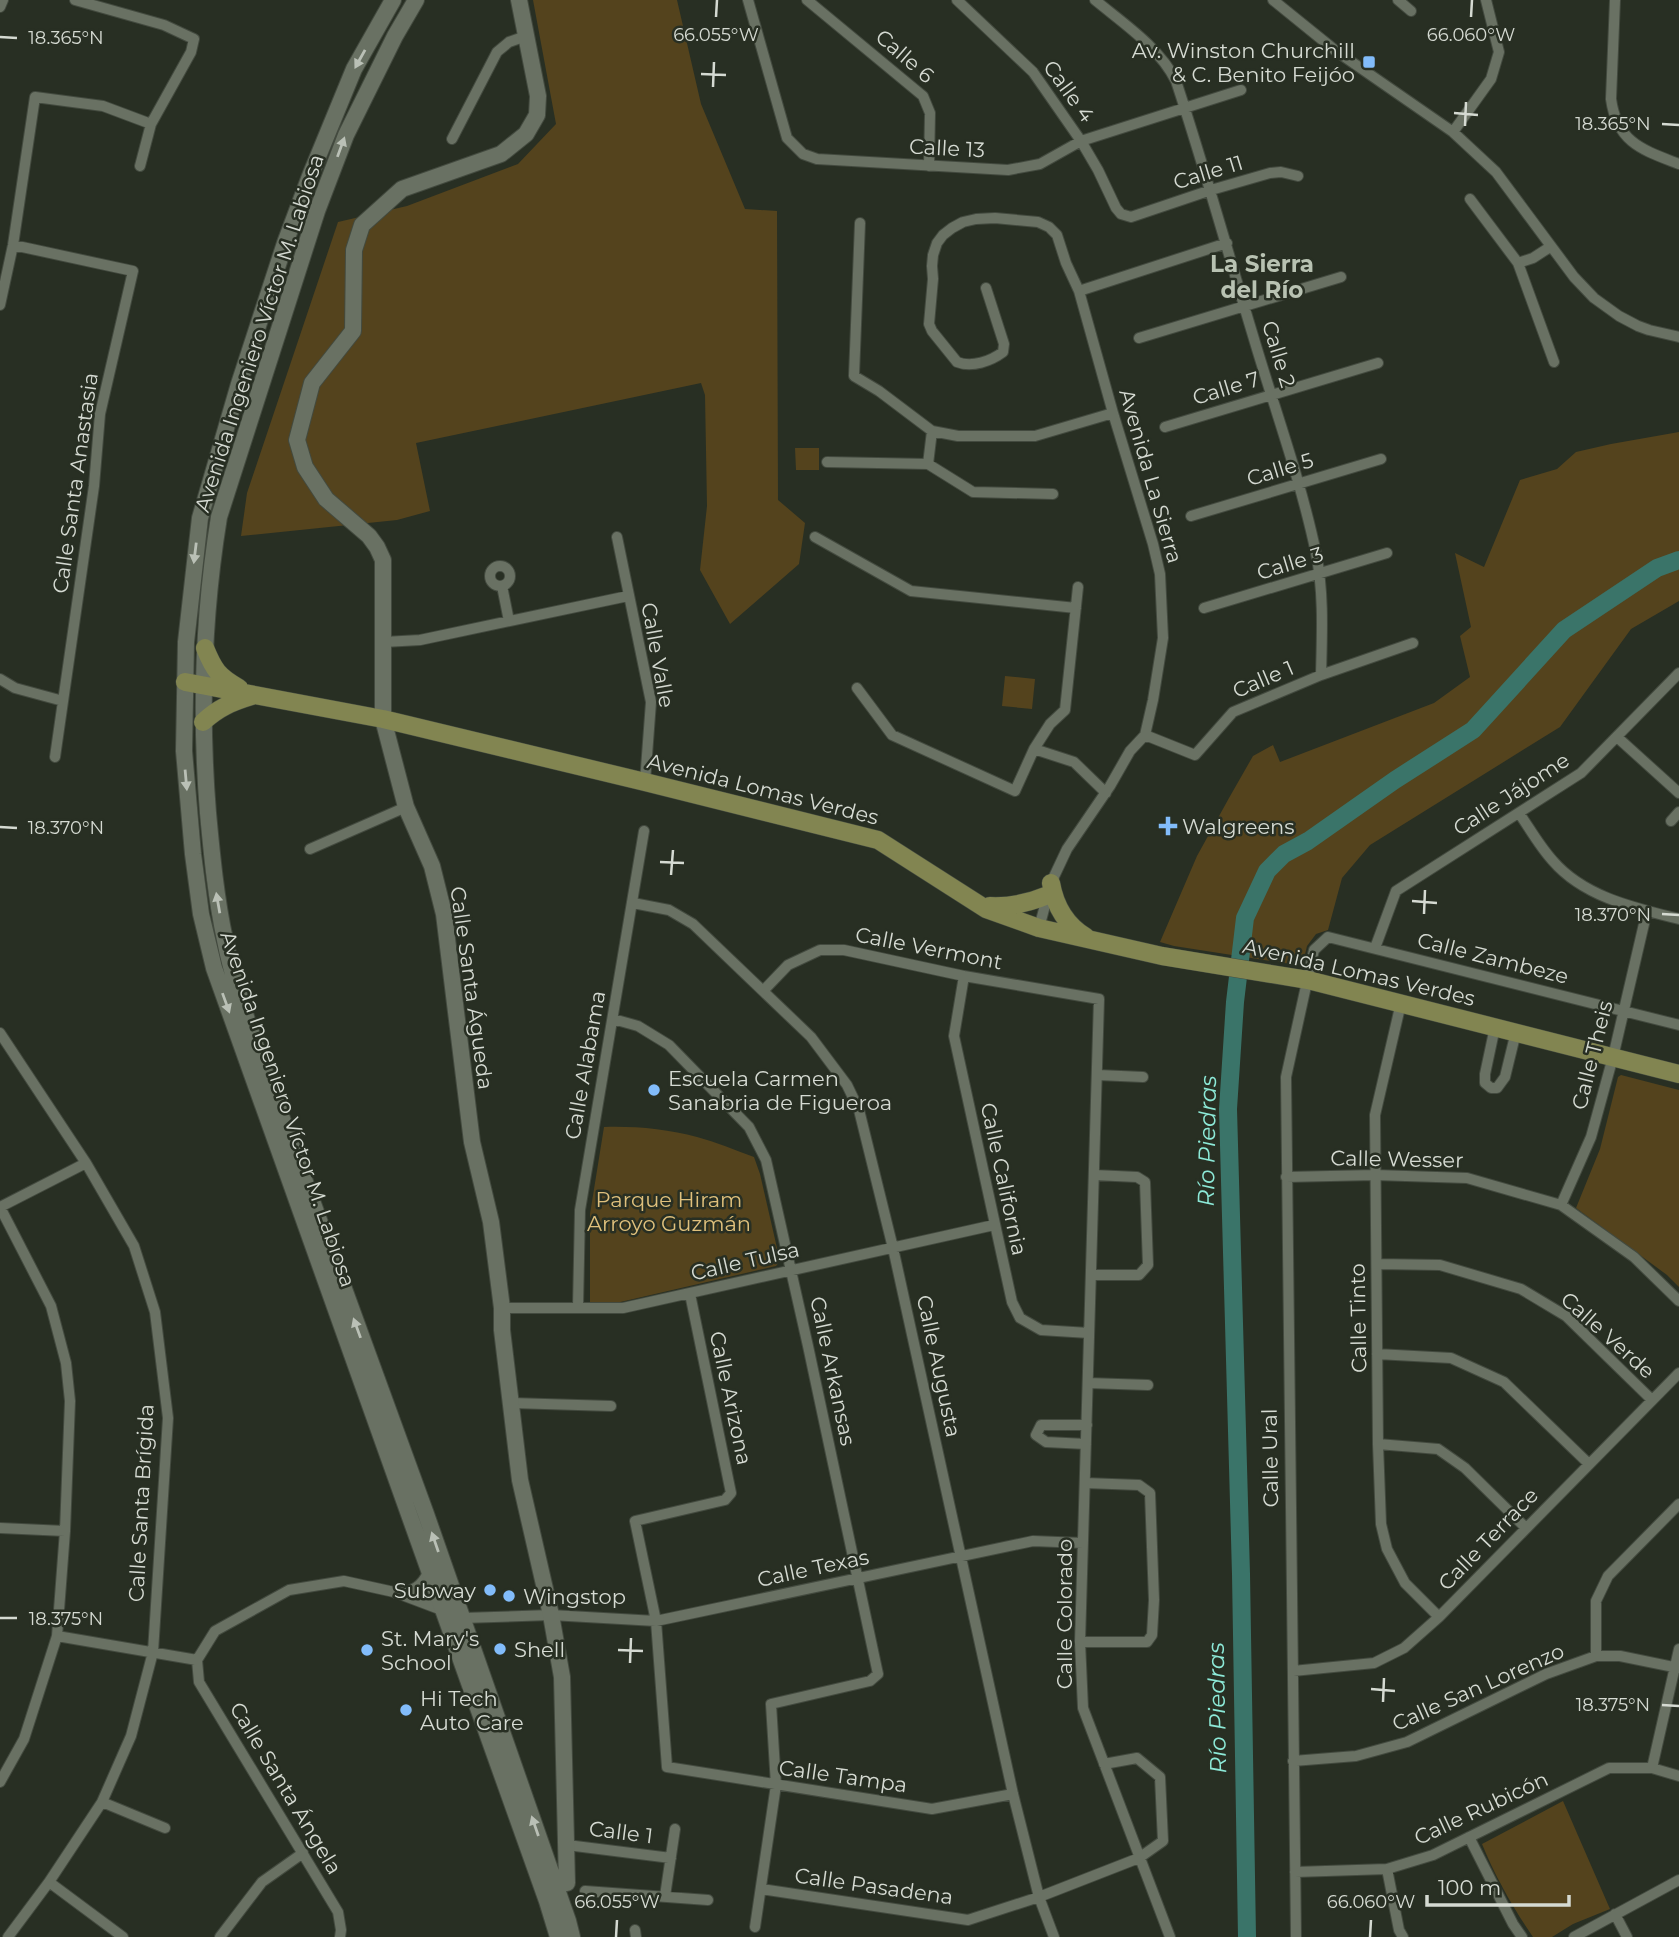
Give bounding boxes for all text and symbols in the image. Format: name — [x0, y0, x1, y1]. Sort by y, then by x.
text: 66.055°W — [673, 24, 759, 46]
street label: Calle 6 — [871, 24, 940, 88]
text: 66.060°W — [1427, 24, 1515, 46]
text: 18.365°N — [28, 27, 104, 49]
place label: Av. Winston Churchill & C. Benito Feijóo — [1132, 38, 1355, 87]
one-way arrow — [354, 50, 366, 69]
marker: Av. Winston Churchill & C. Benito Feijóo — [1361, 54, 1377, 70]
street label: Calle 4 — [1038, 55, 1100, 127]
text: 18.365°N — [1575, 113, 1651, 135]
street label: Calle 13 — [908, 134, 986, 162]
one-way arrow — [336, 137, 347, 158]
street label: Calle 11 — [1170, 150, 1246, 194]
street label: Avenida Ingeniero Víctor M. Labiosa — [189, 151, 329, 515]
district label: La Sierra del Río — [1210, 250, 1314, 304]
street label: Calle 2 — [1257, 318, 1301, 390]
street label: Calle 7 — [1189, 366, 1263, 410]
street label: Calle Santa Anastasia — [47, 371, 103, 595]
street label: Avenida La Sierra — [1114, 386, 1188, 566]
street label: Calle 5 — [1244, 447, 1317, 491]
street label: Calle 3 — [1254, 541, 1326, 585]
one-way arrow — [190, 542, 201, 564]
street label: Calle Valle — [636, 600, 680, 710]
street label: Calle 1 — [1229, 655, 1297, 703]
street label: Calle Jájome — [1448, 747, 1574, 841]
street label: Avenida Lomas Verdes — [645, 748, 881, 830]
one-way arrow — [181, 769, 192, 791]
place label: Walgreens — [1182, 814, 1295, 839]
text: 18.370°N — [28, 817, 104, 839]
marker: Walgreens — [1160, 818, 1176, 834]
street label: Calle Santa Águeda — [445, 885, 499, 1091]
one-way arrow — [212, 892, 223, 914]
text: 18.370°N — [1575, 904, 1651, 926]
street label: Calle Vermont — [853, 921, 1005, 975]
street label: Calle Zambeze — [1415, 927, 1571, 989]
street label: Avenida Ingeniero Víctor M. Labiosa — [215, 928, 361, 1290]
street label: Avenida Lomas Verdes — [1240, 933, 1478, 1011]
street label: Calle Alabama — [560, 989, 610, 1141]
one-way arrow — [221, 992, 232, 1013]
street label: Calle Theis — [1566, 998, 1618, 1112]
place label: Escuela Carmen Sanabria de Figueroa — [668, 1066, 892, 1115]
water label: Río Piedras — [1192, 1075, 1222, 1207]
marker: Escuela Carmen Sanabria de Figueroa — [646, 1082, 662, 1098]
street label: Calle California — [976, 1100, 1032, 1258]
street label: Calle Wesser — [1330, 1145, 1464, 1173]
park label: Parque Hiram Arroyo Guzmán — [587, 1187, 751, 1236]
street label: Calle Tulsa — [688, 1236, 802, 1286]
street label: Calle Tinto — [1345, 1263, 1371, 1373]
street label: Calle Verde — [1556, 1286, 1660, 1384]
street label: Calle Augusta — [912, 1293, 966, 1439]
street label: Calle Arkansas — [805, 1294, 861, 1448]
one-way arrow — [351, 1318, 362, 1339]
street label: Calle Arizona — [705, 1329, 757, 1467]
street label: Calle Santa Brígida — [123, 1403, 159, 1603]
street label: Calle Ural — [1257, 1408, 1283, 1508]
street label: Calle Terrace — [1433, 1483, 1543, 1595]
one-way arrow — [429, 1531, 440, 1552]
street label: Calle Colorado — [1052, 1539, 1077, 1689]
street label: Calle Texas — [755, 1544, 871, 1592]
place label: Subway — [394, 1578, 477, 1603]
marker: Subway — [482, 1582, 498, 1598]
place label: Wingstop — [523, 1584, 626, 1609]
marker: Wingstop — [501, 1588, 517, 1604]
text: 18.375°N — [29, 1608, 103, 1630]
place label: St. Mary's School — [381, 1626, 479, 1675]
place label: Shell — [514, 1637, 565, 1662]
street label: Calle San Lorenzo — [1388, 1638, 1568, 1736]
marker: Shell — [492, 1641, 508, 1657]
marker: St. Mary's School — [359, 1642, 375, 1658]
water label: Río Piedras — [1202, 1642, 1232, 1774]
place label: Hi Tech Auto Care — [420, 1686, 524, 1735]
text: 18.375°N — [1576, 1694, 1650, 1716]
street label: Calle Santa Ángela — [225, 1697, 347, 1879]
marker: Hi Tech Auto Care — [398, 1702, 414, 1718]
street label: Calle Tampa — [777, 1755, 909, 1797]
street label: Calle Rubicón — [1410, 1766, 1552, 1850]
one-way arrow — [529, 1815, 540, 1836]
street label: Calle 1 — [588, 1816, 654, 1848]
street label: Calle Pasadena — [793, 1862, 955, 1910]
scale bar — [1427, 1864, 1569, 1908]
text: 100 m — [1438, 1875, 1501, 1900]
text: 66.055°W — [574, 1891, 660, 1913]
text: 66.060°W — [1327, 1891, 1415, 1913]

